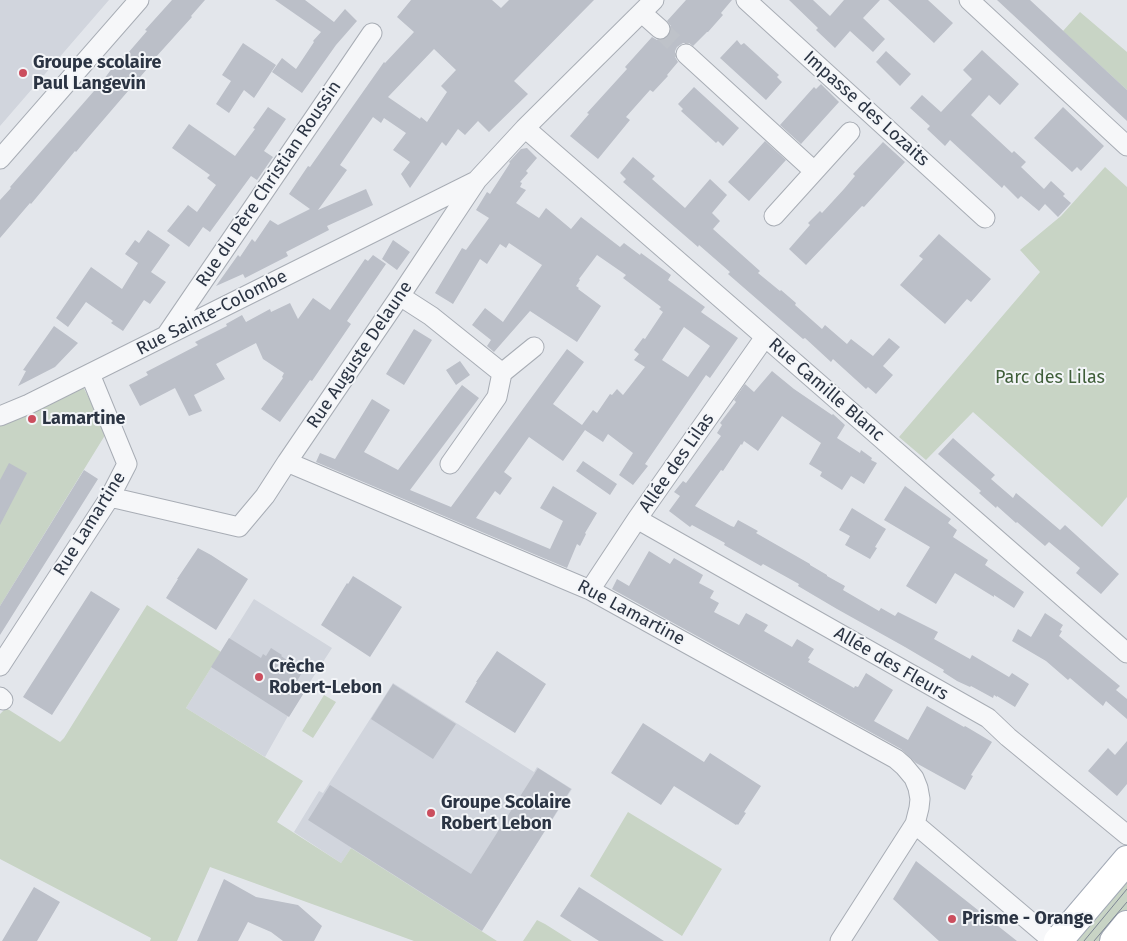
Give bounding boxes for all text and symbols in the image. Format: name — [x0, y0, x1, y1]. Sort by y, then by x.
street label: Impasse des Lozaits — [799, 47, 933, 171]
place label: Groupe scolaire Paul Langevin — [33, 52, 161, 94]
marker: Groupe scolaire Paul Langevin — [17, 67, 29, 79]
street label: Rue du Père Christian Roussin — [192, 77, 346, 291]
street label: Rue Sainte-Colombe — [133, 266, 291, 360]
street label: Rue Auguste Delaune — [303, 277, 417, 433]
street label: Rue Camille Blanc — [764, 334, 888, 446]
park label: Parc des Lilas — [995, 367, 1105, 389]
place label: Lamartine — [42, 408, 126, 430]
street label: Allée des Lilas — [635, 409, 719, 517]
marker: Lamartine — [26, 413, 38, 425]
street label: Rue Lamartine — [49, 468, 131, 580]
street label: Rue Lamartine — [574, 576, 688, 650]
street label: Allée des Fleurs — [830, 623, 952, 705]
place label: Crèche Robert-Lebon — [269, 656, 382, 699]
marker: Crèche Robert-Lebon — [253, 671, 265, 683]
place label: Groupe Scolaire Robert Lebon — [441, 792, 571, 834]
marker: Groupe Scolaire Robert Lebon — [425, 807, 437, 819]
place label: Prisme - Orange — [962, 908, 1093, 930]
marker: Prisme - Orange — [946, 913, 958, 925]

